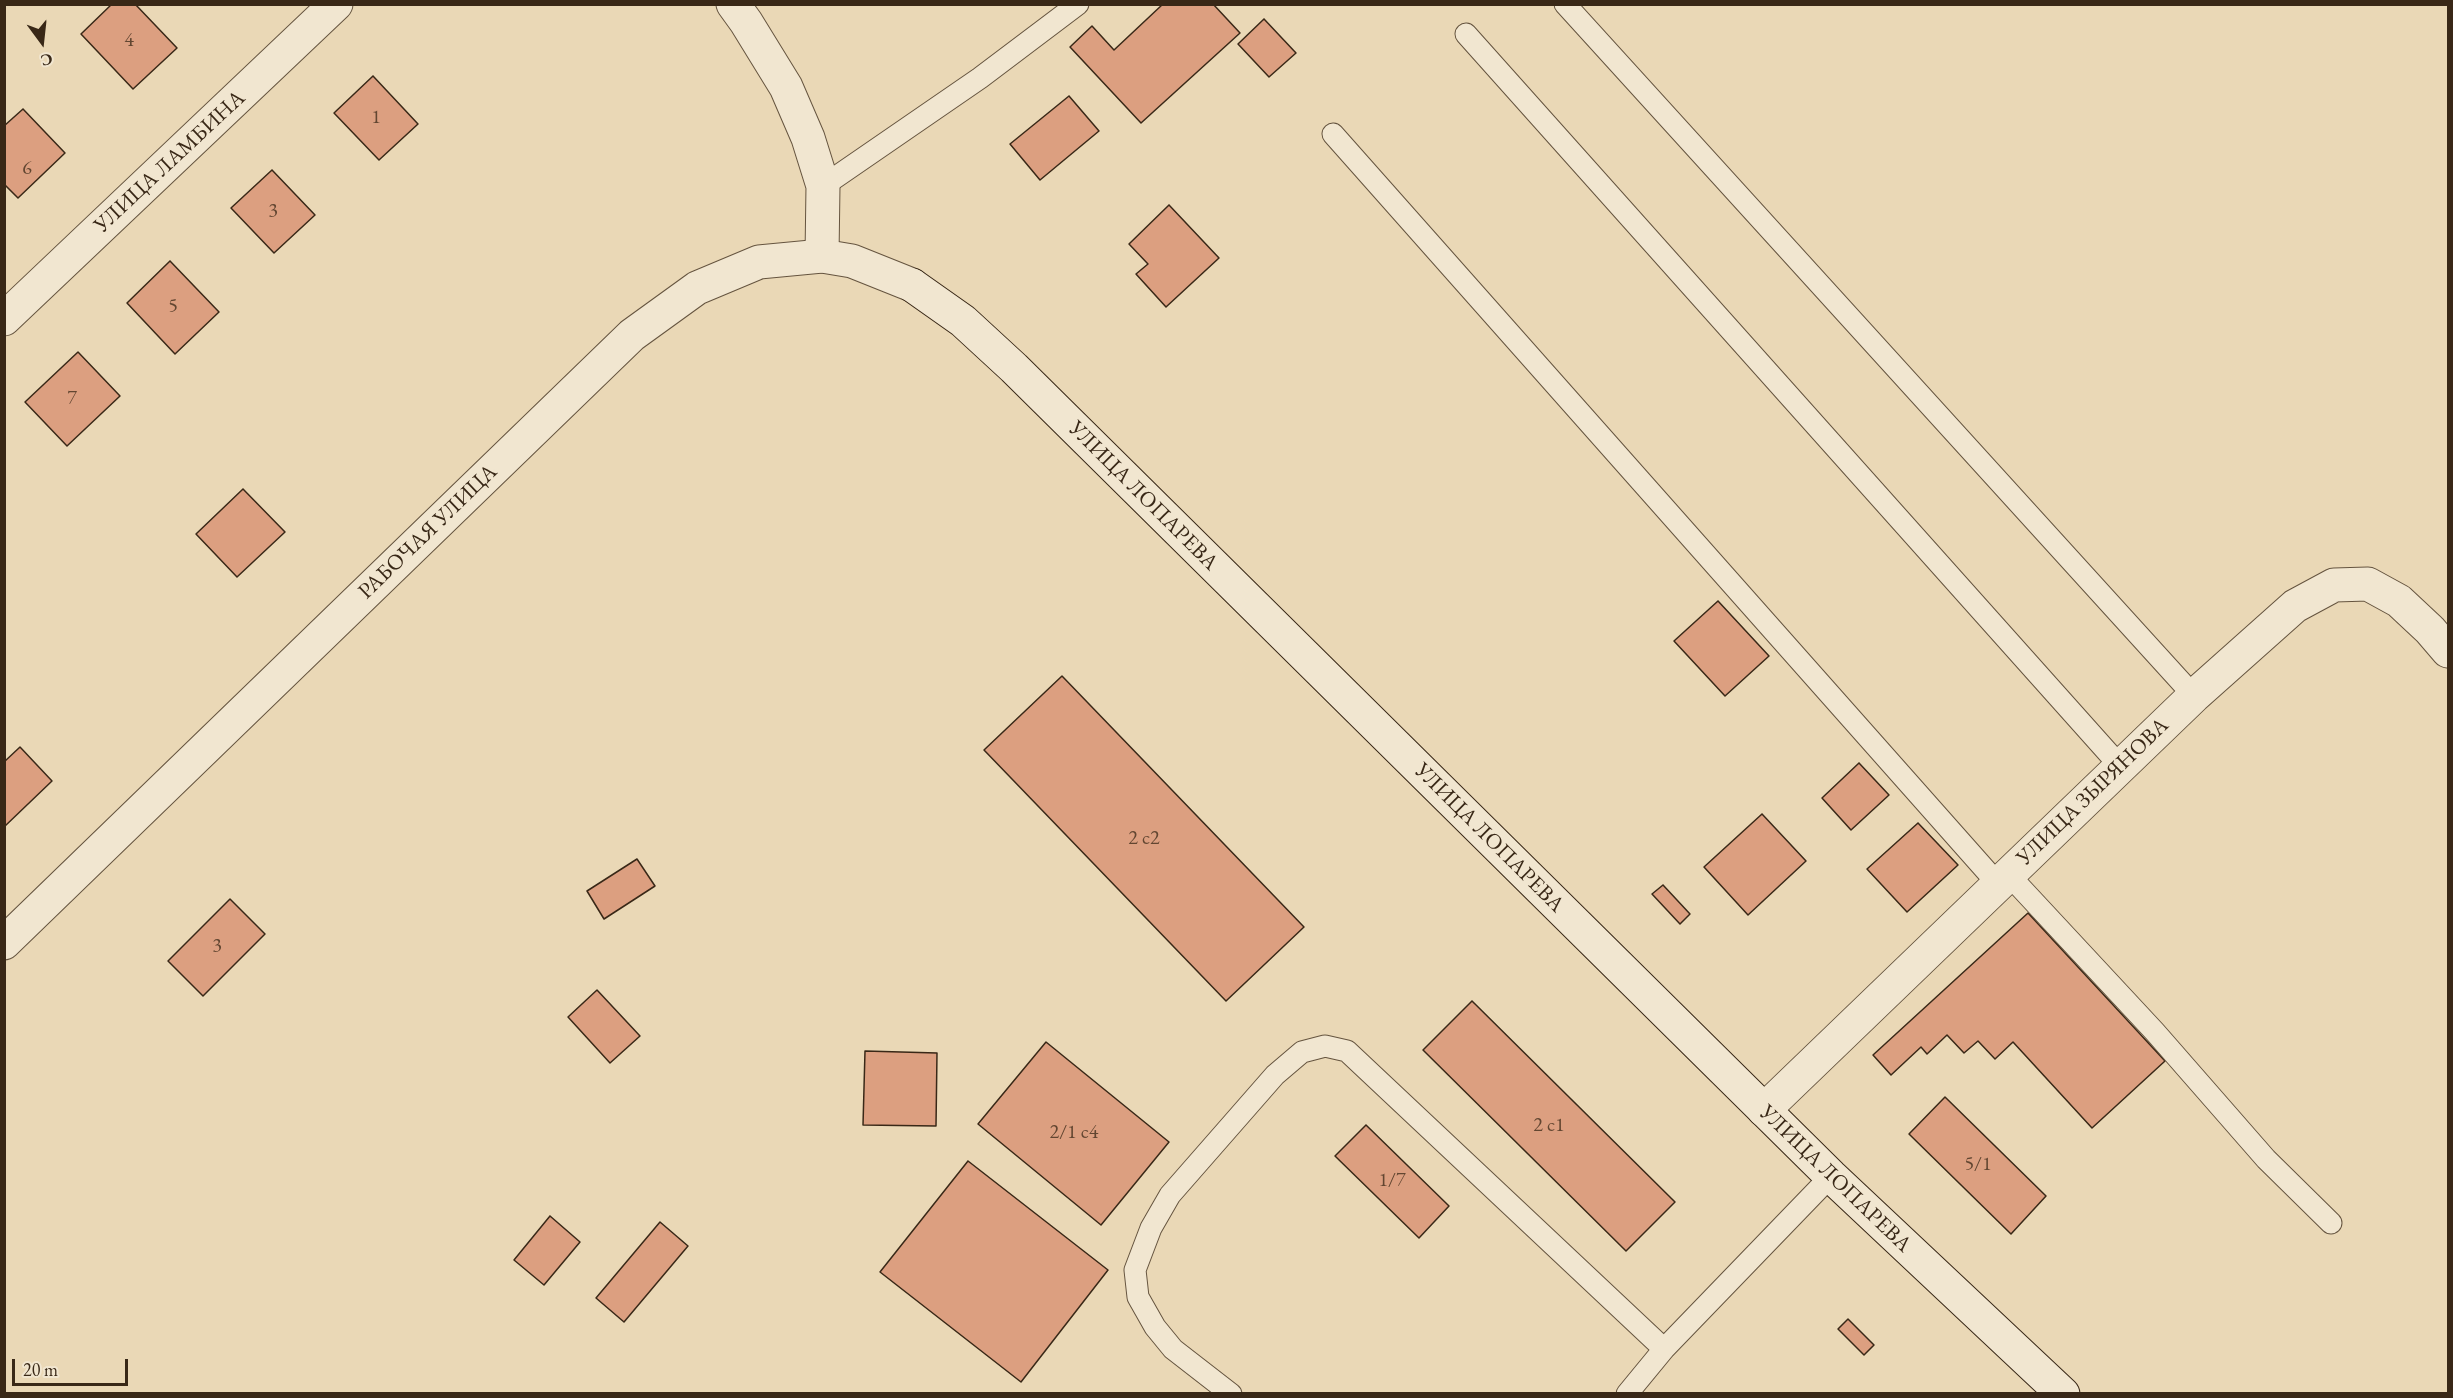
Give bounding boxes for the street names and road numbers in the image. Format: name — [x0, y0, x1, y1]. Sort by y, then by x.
street label: УЛИЦА ЛАМБИНА — [89, 85, 251, 239]
street label: УЛИЦА ЛОПАРЕВА — [1063, 416, 1223, 576]
street label: РАБОЧАЯ УЛИЦА — [353, 459, 503, 605]
street label: УЛИЦА ЗЫРЯНОВА — [2011, 713, 2175, 871]
street label: УЛИЦА ЛОПАРЕВА — [1409, 758, 1569, 918]
street label: УЛИЦА ЛОПАРЕВА — [1754, 1100, 1916, 1258]

